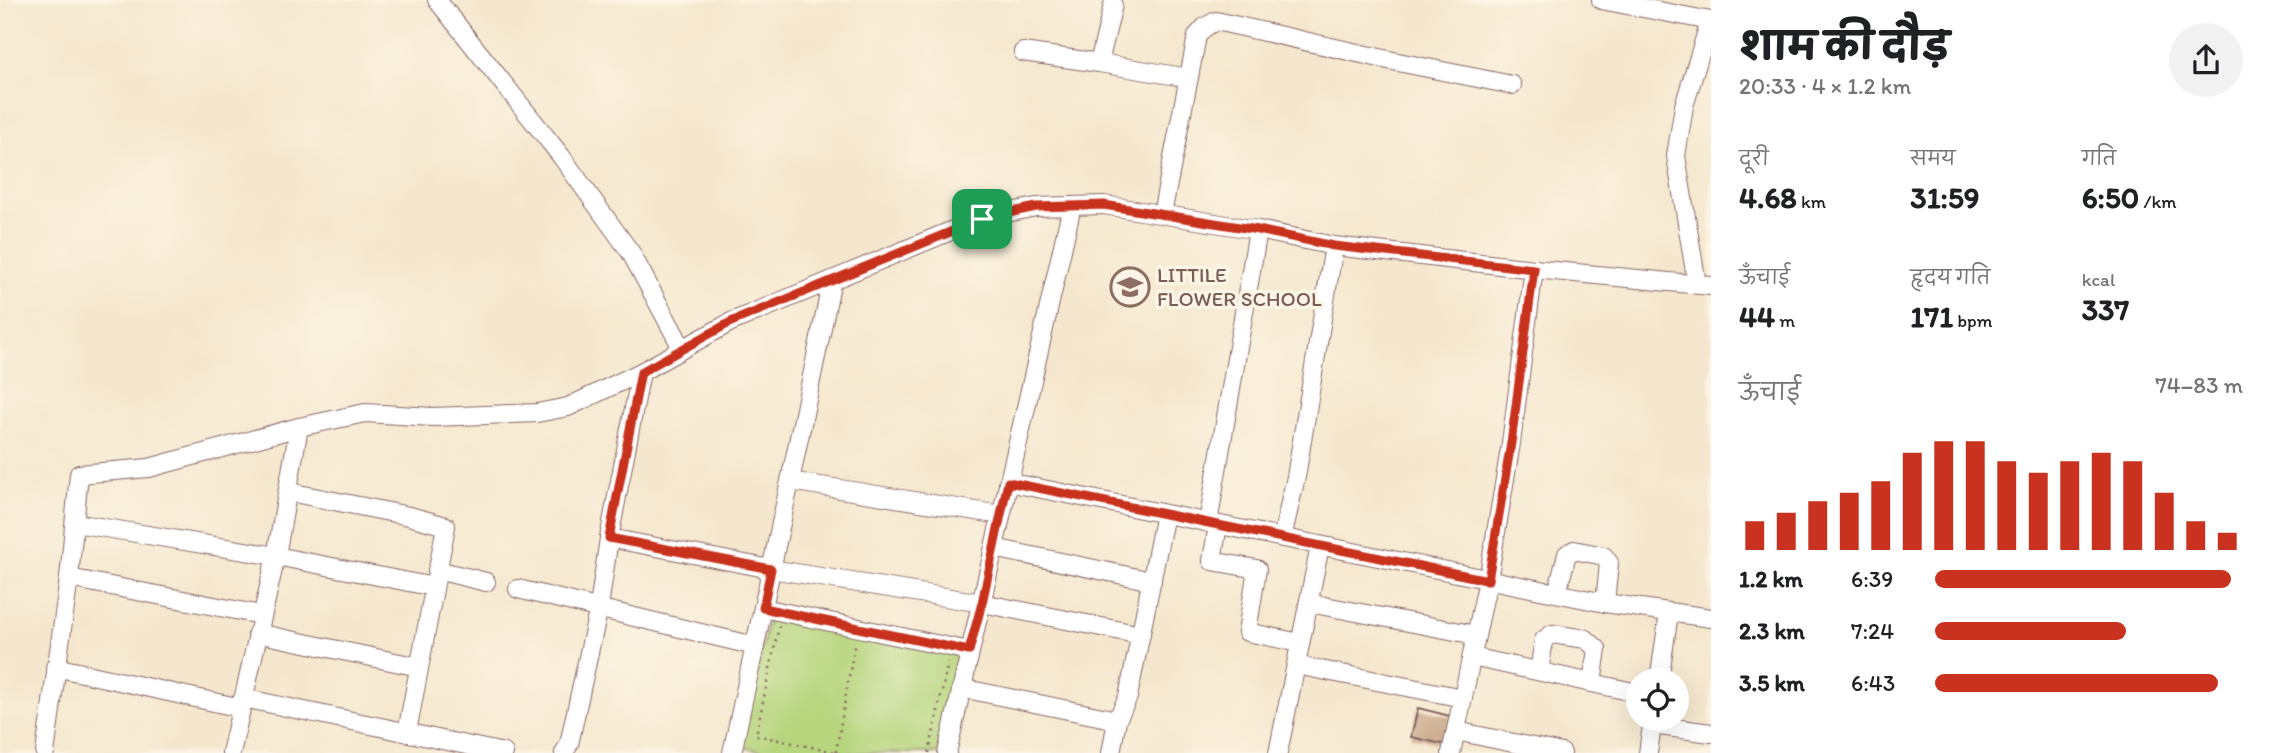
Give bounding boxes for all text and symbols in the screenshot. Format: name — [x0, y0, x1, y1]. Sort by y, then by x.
text: शाम की दौड़ — [1739, 23, 1949, 69]
button: share — [2169, 23, 2243, 97]
text: 20:33 · 4 × 1.2 km — [1739, 72, 1911, 100]
text: दूरी — [1739, 147, 1769, 170]
text: समय — [1910, 147, 1956, 170]
text: गति — [2082, 147, 2116, 170]
text: 4.68 — [1739, 179, 1797, 216]
text: 31:59 — [1910, 179, 1979, 216]
text: 6:50 — [2082, 179, 2139, 216]
pin — [952, 189, 1012, 249]
text: km — [1797, 190, 1826, 213]
text: /km — [2139, 190, 2177, 213]
icon: arrive — [963, 200, 1001, 238]
place label: LITTILE FLOWER SCHOOL — [1157, 262, 1322, 311]
school or university icon: LITTILE FLOWER SCHOOL — [1109, 266, 1151, 308]
text: ऊँचाई — [1739, 266, 1790, 289]
text: हृदय गति — [1910, 266, 1990, 289]
text: kcal — [2082, 268, 2115, 291]
text: 337 — [2082, 291, 2129, 328]
text: 44 — [1739, 298, 1775, 335]
text: 171 — [1910, 298, 1953, 335]
text: m — [1775, 309, 1795, 332]
text: bpm — [1953, 309, 1993, 332]
text: 74–83 m — [2155, 371, 2243, 399]
text: ऊँचाई — [1739, 378, 1801, 406]
text: 1.2 km — [1739, 565, 1803, 593]
text: 6:39 — [1851, 565, 1893, 593]
text: 2.3 km — [1739, 617, 1805, 645]
text: 7:24 — [1851, 617, 1894, 645]
map controls — [1626, 668, 1689, 731]
button: locate — [1626, 668, 1689, 731]
text: 3.5 km — [1739, 669, 1805, 697]
text: 6:43 — [1851, 669, 1895, 697]

